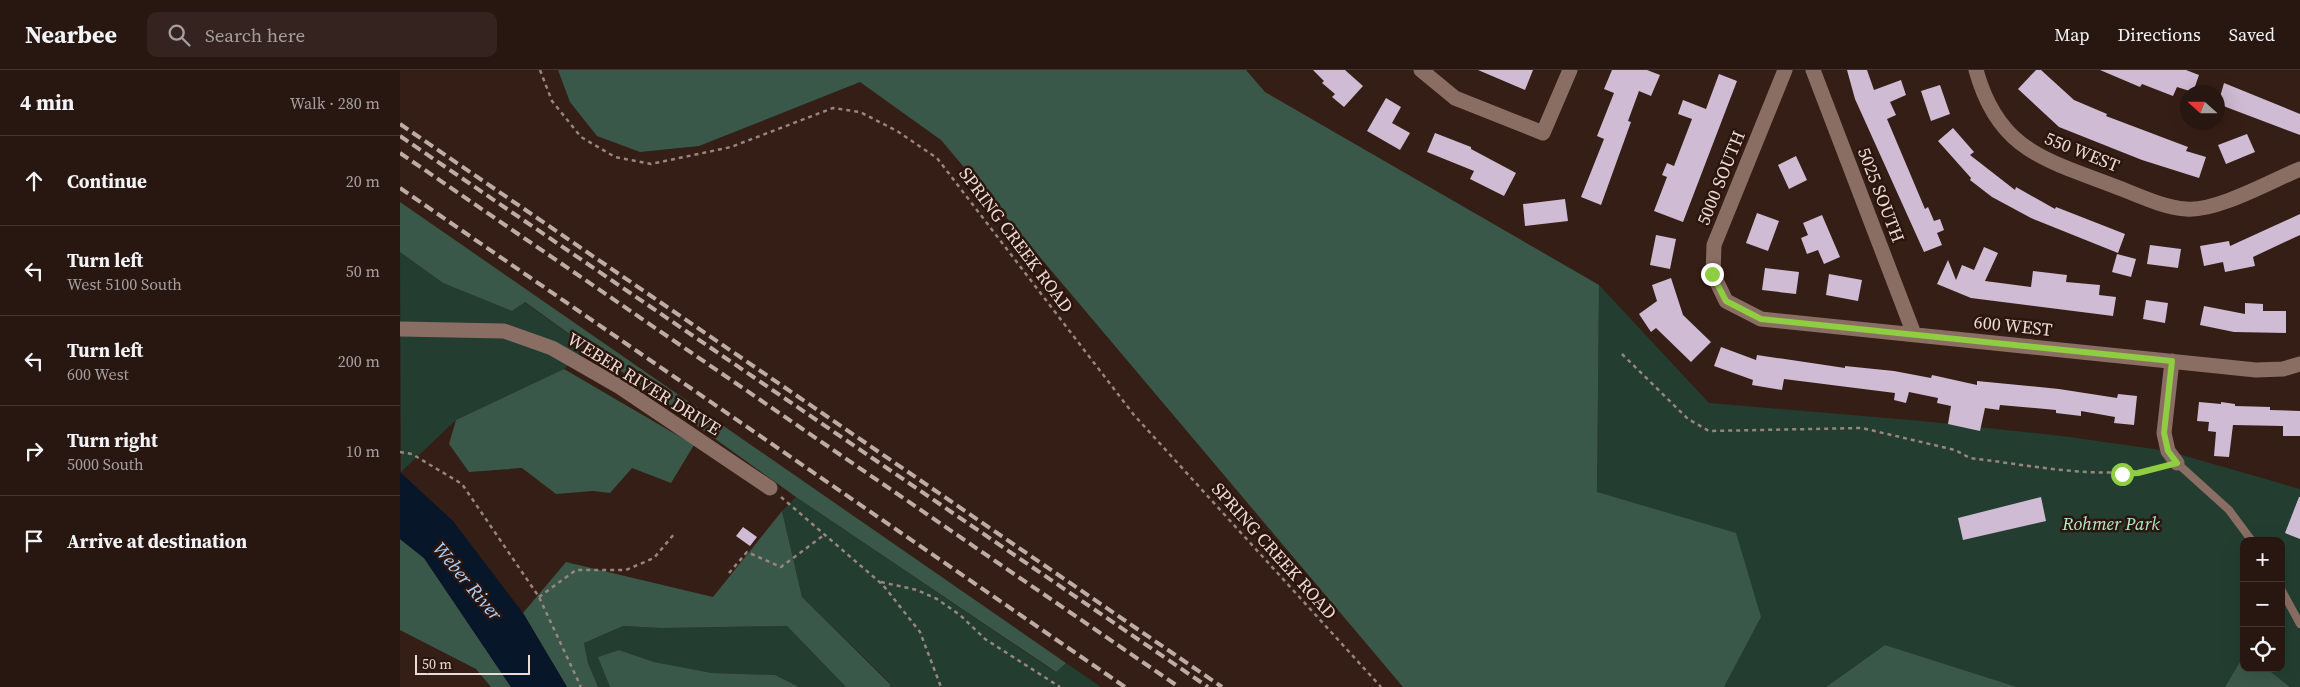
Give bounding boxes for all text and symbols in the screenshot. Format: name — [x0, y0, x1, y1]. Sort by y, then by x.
search box — [147, 12, 497, 57]
text: Nearbee — [25, 18, 117, 51]
icon: search — [165, 21, 193, 49]
text: Search here — [205, 22, 305, 48]
text: Map — [2054, 22, 2090, 47]
text: Directions — [2118, 22, 2201, 47]
text: Saved — [2229, 22, 2275, 47]
north arrow — [2180, 85, 2225, 130]
text: 4 min — [20, 88, 75, 117]
text: Walk · 280 m — [290, 92, 380, 114]
street label: 550 WEST — [2041, 125, 2123, 178]
street label: 5000 SOUTH — [1690, 127, 1751, 229]
street label: 5025 SOUTH — [1852, 144, 1911, 246]
street label: SPRING CREEK ROAD — [953, 162, 1079, 318]
icon: ahead — [20, 167, 48, 195]
text: Continue — [67, 168, 147, 194]
text: 20 m — [346, 170, 380, 192]
text: Turn left — [67, 247, 143, 273]
icon: left — [20, 257, 48, 285]
text: 50 m — [346, 260, 380, 282]
route end — [1701, 263, 1724, 286]
text: West 5100 South — [67, 273, 182, 295]
street label: 600 WEST — [1973, 309, 2054, 342]
street label: WEBER RIVER DRIVE — [563, 326, 726, 441]
text: Turn left — [67, 337, 143, 363]
icon: left — [20, 347, 48, 375]
text: 200 m — [338, 350, 380, 372]
text: 600 West — [67, 363, 129, 385]
text: Turn right — [67, 427, 158, 453]
icon: right — [20, 437, 48, 465]
text: 10 m — [346, 440, 380, 462]
text: 5000 South — [67, 453, 144, 475]
route start — [2111, 463, 2134, 486]
street label: SPRING CREEK ROAD — [1206, 477, 1343, 624]
park label: Rohmer Park — [2061, 511, 2160, 536]
icon: arrive — [20, 527, 48, 555]
text: Arrive at destination — [67, 528, 247, 554]
water label: Weber River — [428, 536, 509, 627]
map controls — [2240, 537, 2285, 672]
button: + — [2240, 537, 2285, 582]
button: − — [2240, 582, 2285, 627]
button: locate — [2240, 627, 2285, 672]
scale bar — [415, 652, 530, 675]
text: 50 m — [422, 654, 452, 674]

